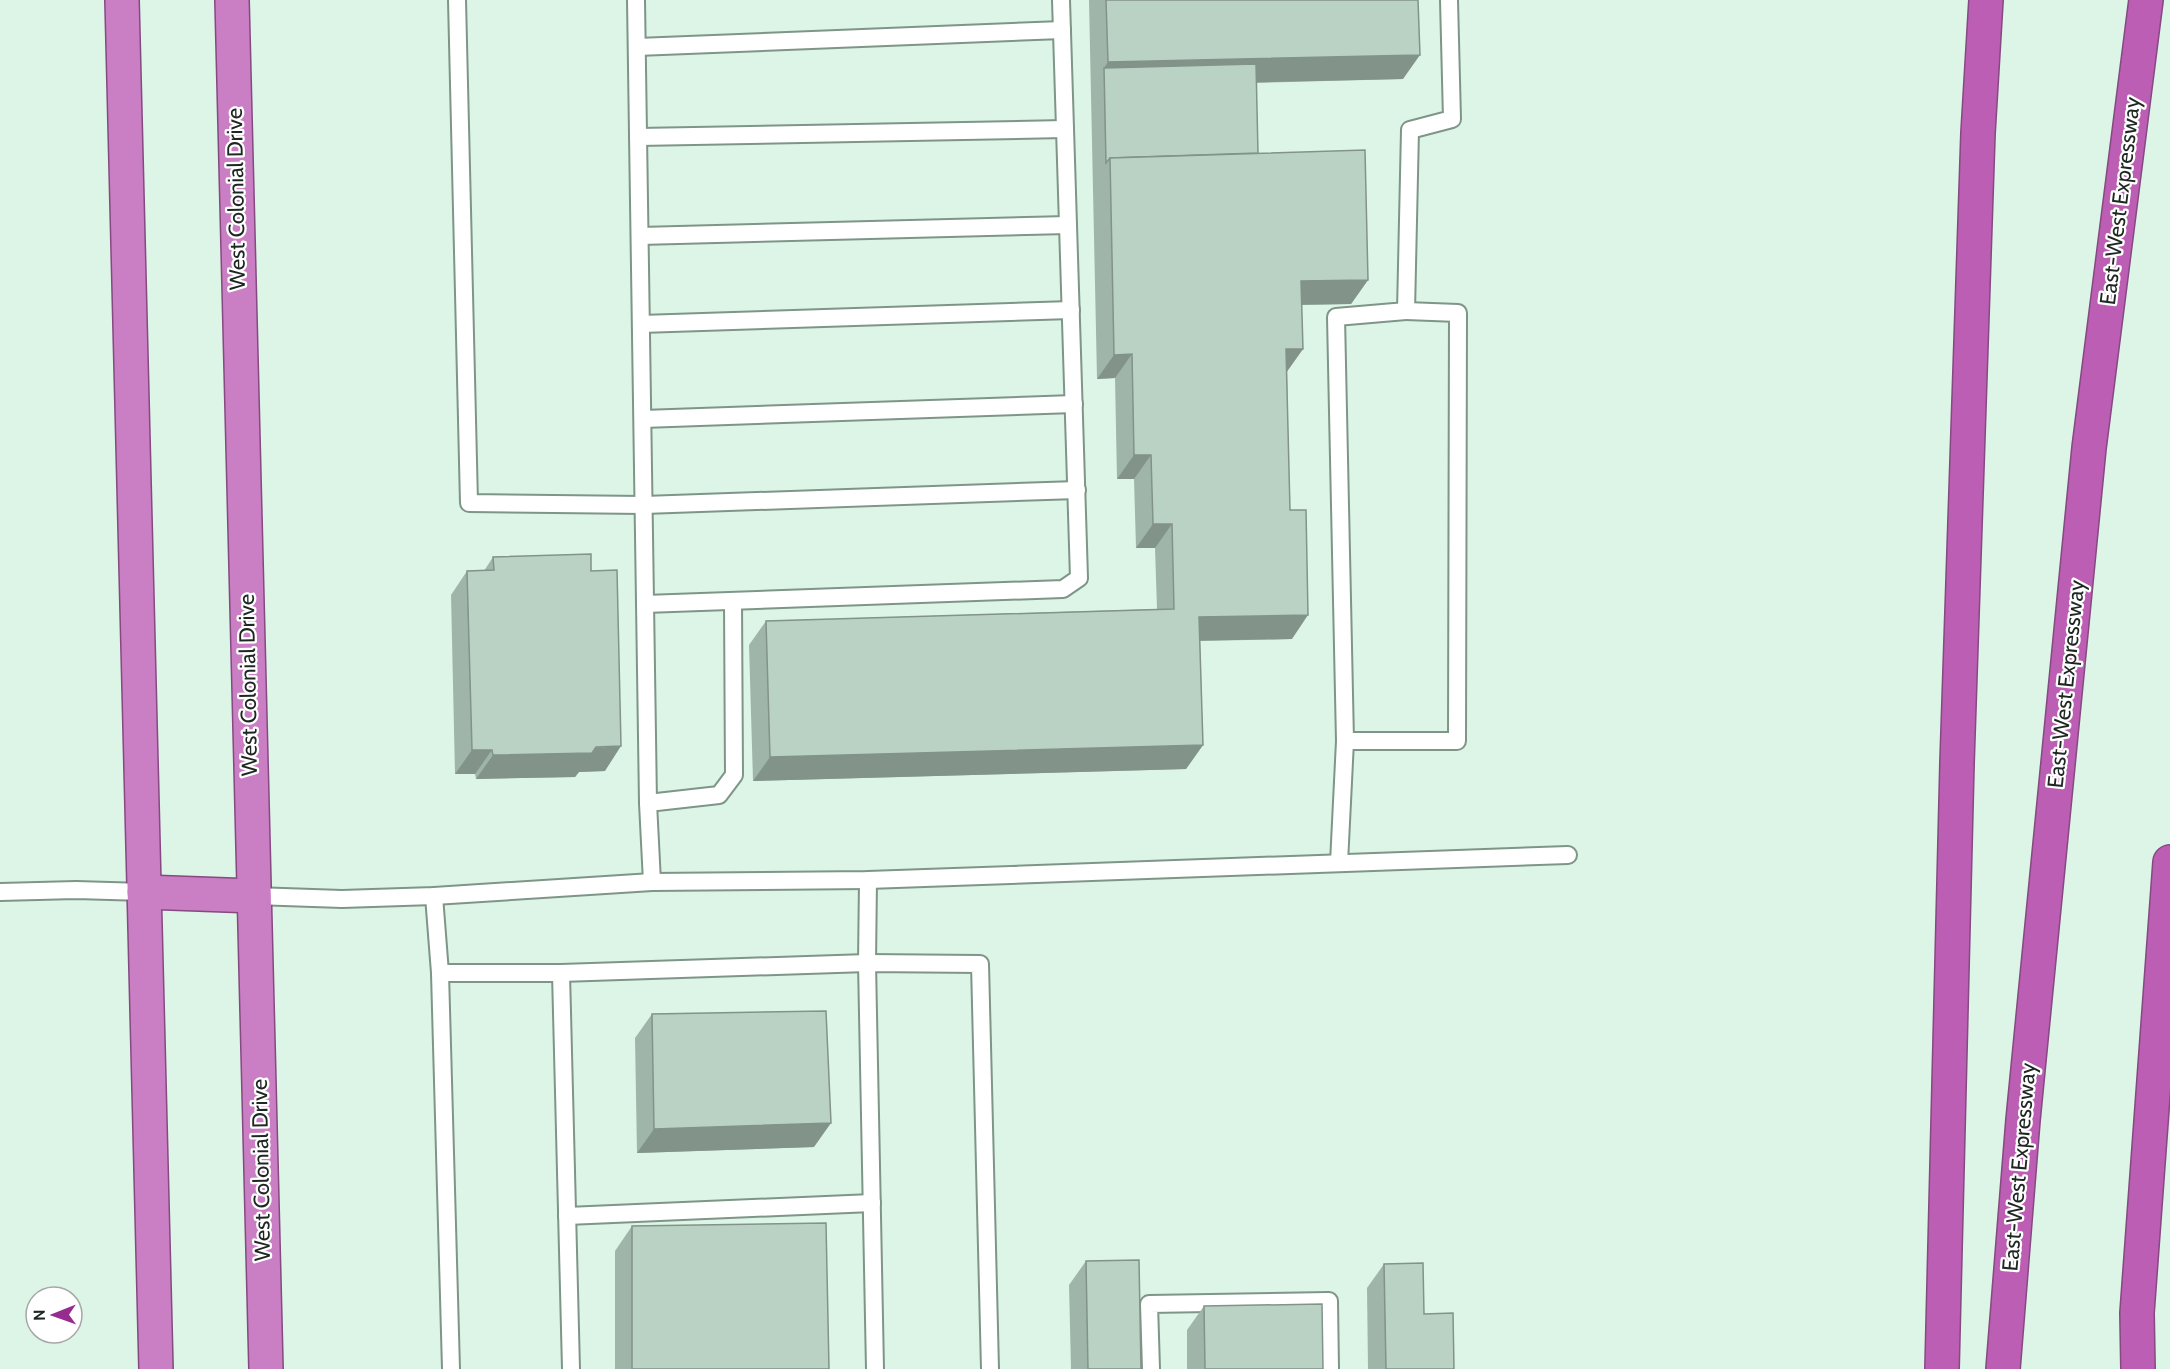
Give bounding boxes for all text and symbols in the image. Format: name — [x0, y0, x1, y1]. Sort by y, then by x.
street label: East-West Expressway — [2094, 96, 2146, 306]
street label: West Colonial Drive — [221, 108, 251, 290]
street label: East-West Expressway — [2042, 579, 2090, 789]
street label: West Colonial Drive — [233, 594, 263, 776]
street label: East-West Expressway — [1996, 1062, 2042, 1272]
street label: West Colonial Drive — [246, 1079, 276, 1261]
north arrow — [24, 1285, 84, 1345]
text: N — [30, 1309, 49, 1321]

